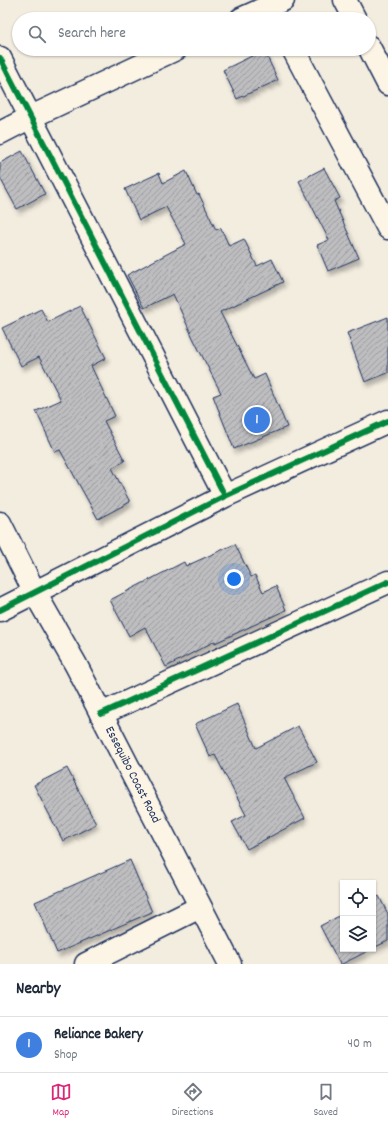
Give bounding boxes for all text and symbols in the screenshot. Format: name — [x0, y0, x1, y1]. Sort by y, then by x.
search box — [12, 12, 376, 56]
icon: search — [26, 23, 48, 45]
text: Search here — [58, 23, 126, 45]
pin: 1 — [244, 405, 270, 435]
your location — [224, 569, 244, 589]
street label: Essequibo Coast Road — [99, 723, 165, 827]
map controls — [340, 880, 376, 952]
button: locate — [340, 880, 376, 916]
button: layers — [340, 916, 376, 952]
text: Nearby — [16, 978, 60, 1002]
text: Reliance Bakery — [54, 1024, 143, 1046]
text: 1 — [28, 1035, 30, 1054]
text: 40 m — [348, 1035, 372, 1054]
text: Shop — [54, 1046, 77, 1065]
tab: Map — [50, 1081, 72, 1121]
tab: Directions — [172, 1081, 214, 1121]
tab: Saved — [313, 1081, 338, 1121]

